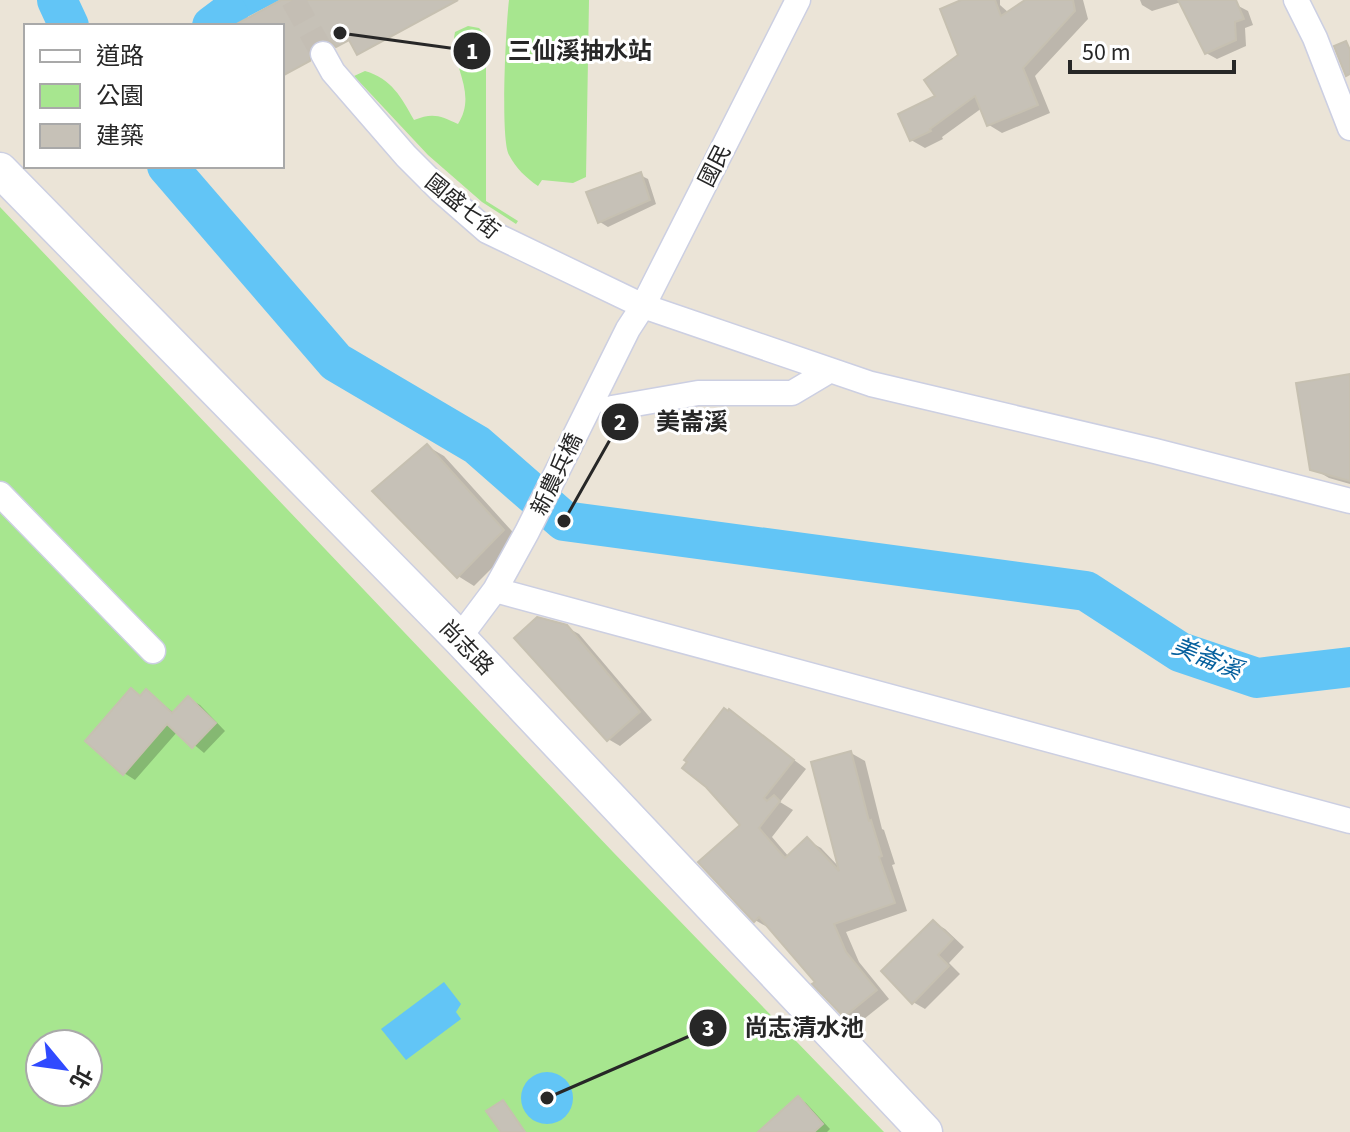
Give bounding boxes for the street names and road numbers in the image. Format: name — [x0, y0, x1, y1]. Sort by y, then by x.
street label: 國民 — [691, 139, 739, 192]
street label: 國盛七街 — [418, 167, 507, 247]
street label: 新農兵橋 — [523, 428, 591, 521]
street label: 尚志路 — [432, 613, 501, 683]

